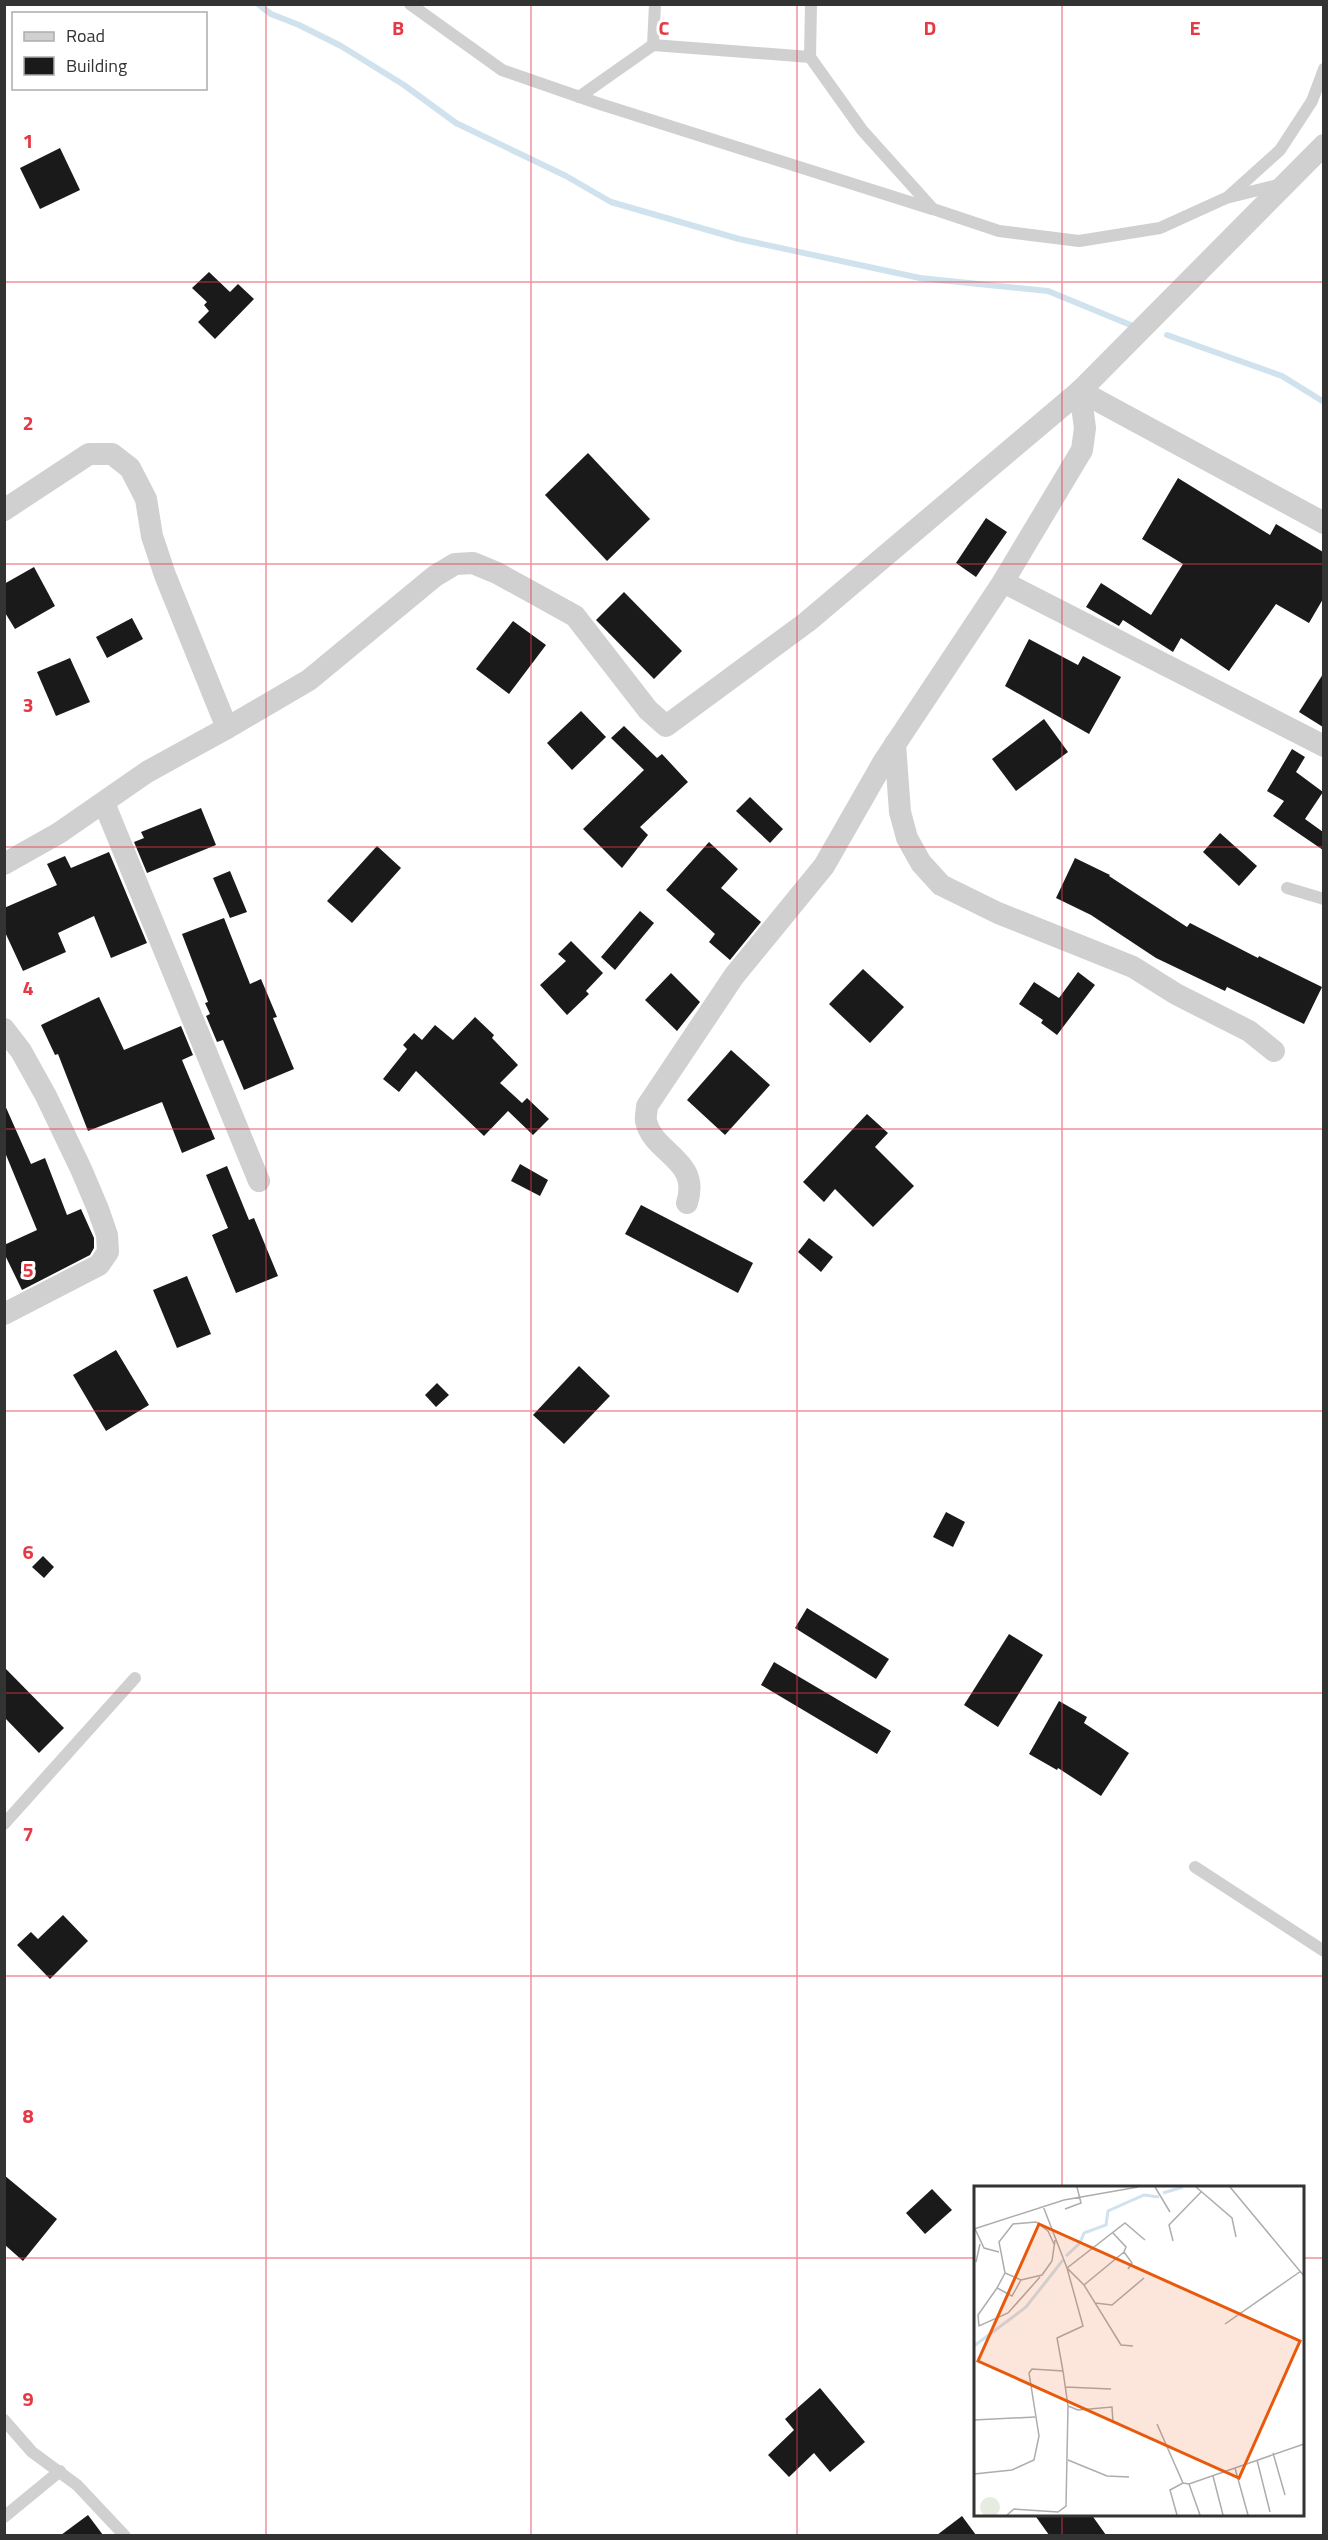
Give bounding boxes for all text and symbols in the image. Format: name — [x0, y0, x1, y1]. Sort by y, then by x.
legend — [12, 12, 207, 90]
text: B — [392, 12, 404, 43]
text: C — [659, 12, 670, 43]
text: D — [924, 12, 936, 43]
text: E — [1189, 12, 1201, 43]
text: Road — [66, 22, 105, 49]
text: Building — [66, 52, 127, 79]
text: 1 — [22, 125, 34, 156]
text: 2 — [22, 407, 34, 438]
text: 3 — [22, 689, 34, 720]
text: 4 — [22, 972, 34, 1003]
text: 5 — [22, 1254, 34, 1285]
text: 6 — [22, 1536, 34, 1567]
text: 7 — [22, 1818, 34, 1849]
text: 8 — [22, 2100, 34, 2131]
inset map — [974, 2186, 1304, 2516]
text: 9 — [22, 2383, 34, 2414]

